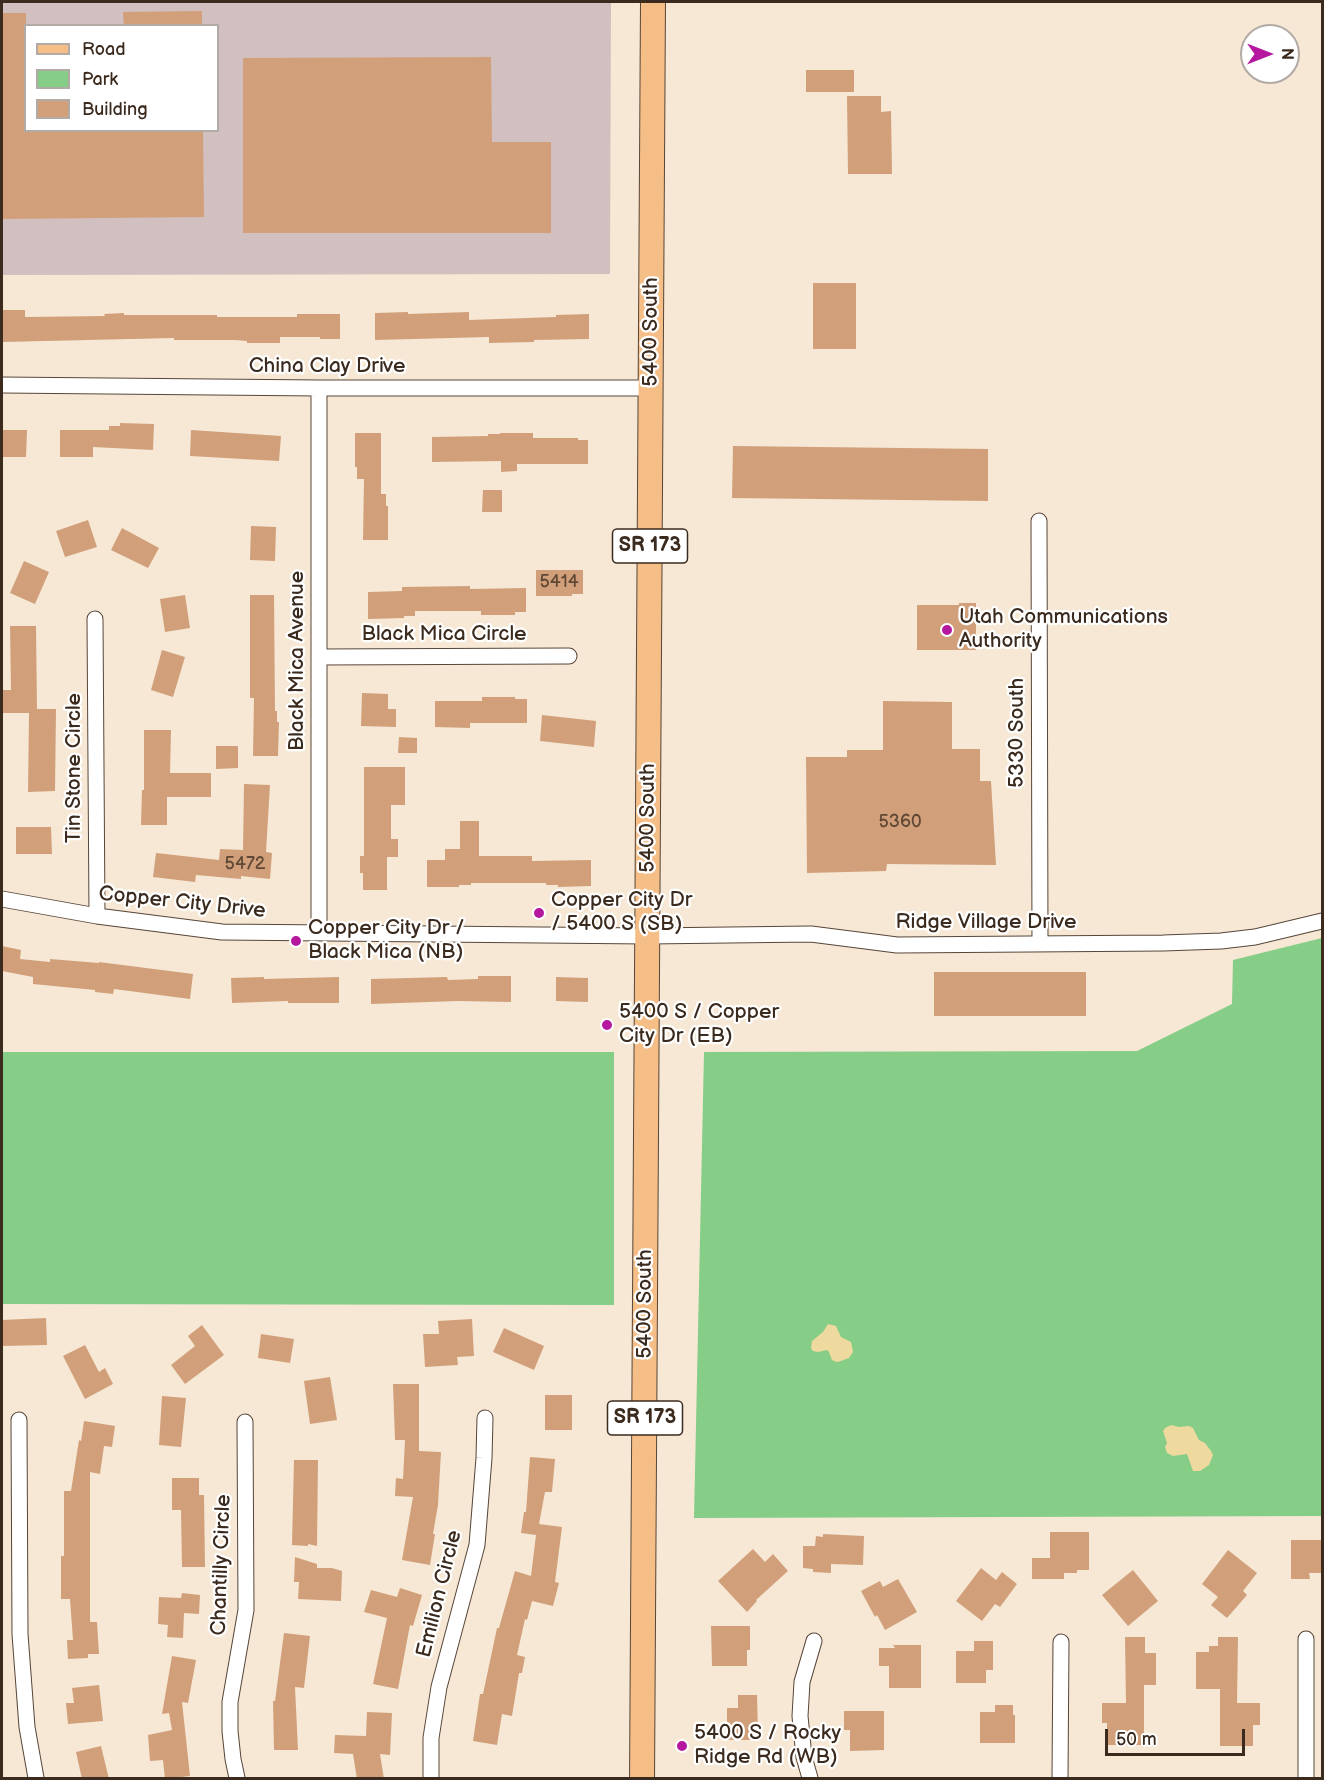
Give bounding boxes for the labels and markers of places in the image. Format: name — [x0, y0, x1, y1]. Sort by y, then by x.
place label: Utah Communications Authority — [959, 605, 1168, 655]
marker: Utah Communications Authority — [940, 623, 954, 637]
place label: Copper City Dr / 5400 S (SB) — [551, 888, 692, 938]
marker: Copper City Dr / 5400 S (SB) — [532, 906, 546, 920]
place label: Copper City Dr / Black Mica (NB) — [308, 916, 464, 966]
marker: Copper City Dr / Black Mica (NB) — [289, 934, 303, 948]
place label: 5400 S / Copper City Dr (EB) — [619, 1000, 779, 1050]
marker: 5400 S / Copper City Dr (EB) — [600, 1018, 614, 1032]
place label: 5400 S / Rocky Ridge Rd (WB) — [694, 1721, 841, 1771]
marker: 5400 S / Rocky Ridge Rd (WB) — [675, 1739, 689, 1753]

